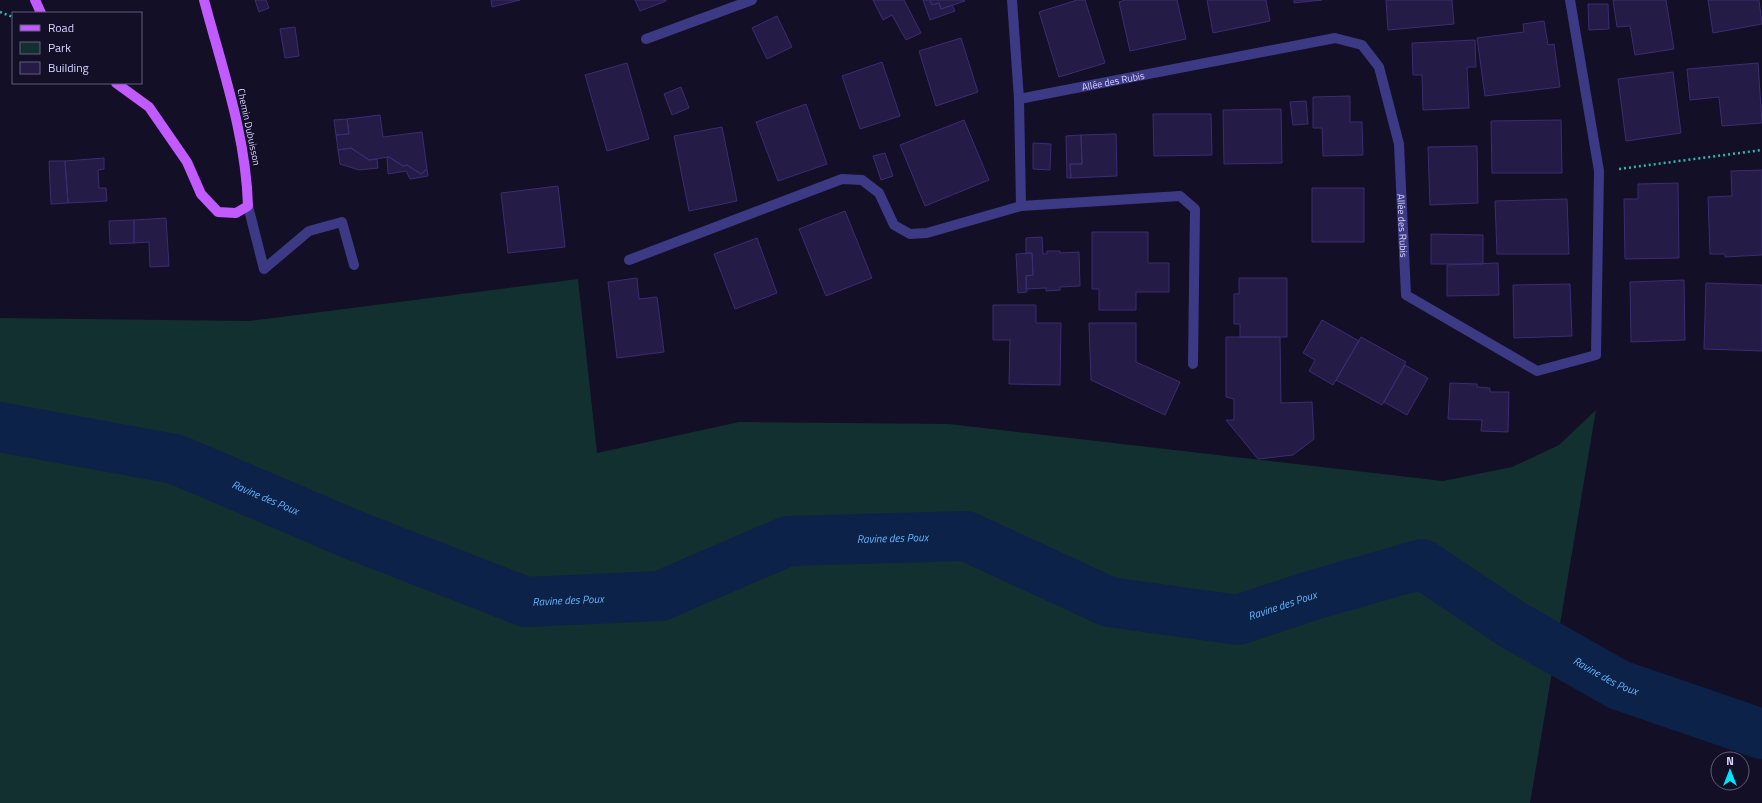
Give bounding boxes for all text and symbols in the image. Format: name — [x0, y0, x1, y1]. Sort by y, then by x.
legend — [12, 12, 142, 84]
text: Road — [48, 18, 74, 37]
text: Park — [48, 38, 71, 57]
text: Building — [48, 58, 89, 77]
street label: Allée des Rubis — [1080, 67, 1146, 94]
street label: Chemin Dubuisson — [234, 87, 264, 167]
street label: Allée des Rubis — [1394, 193, 1412, 258]
water label: Ravine des Poux — [229, 476, 302, 519]
water label: Ravine des Poux — [857, 529, 930, 547]
water label: Ravine des Poux — [1246, 586, 1320, 624]
water label: Ravine des Poux — [532, 590, 605, 610]
water label: Ravine des Poux — [1570, 653, 1642, 699]
north arrow — [1710, 751, 1750, 791]
text: N — [1726, 753, 1734, 769]

